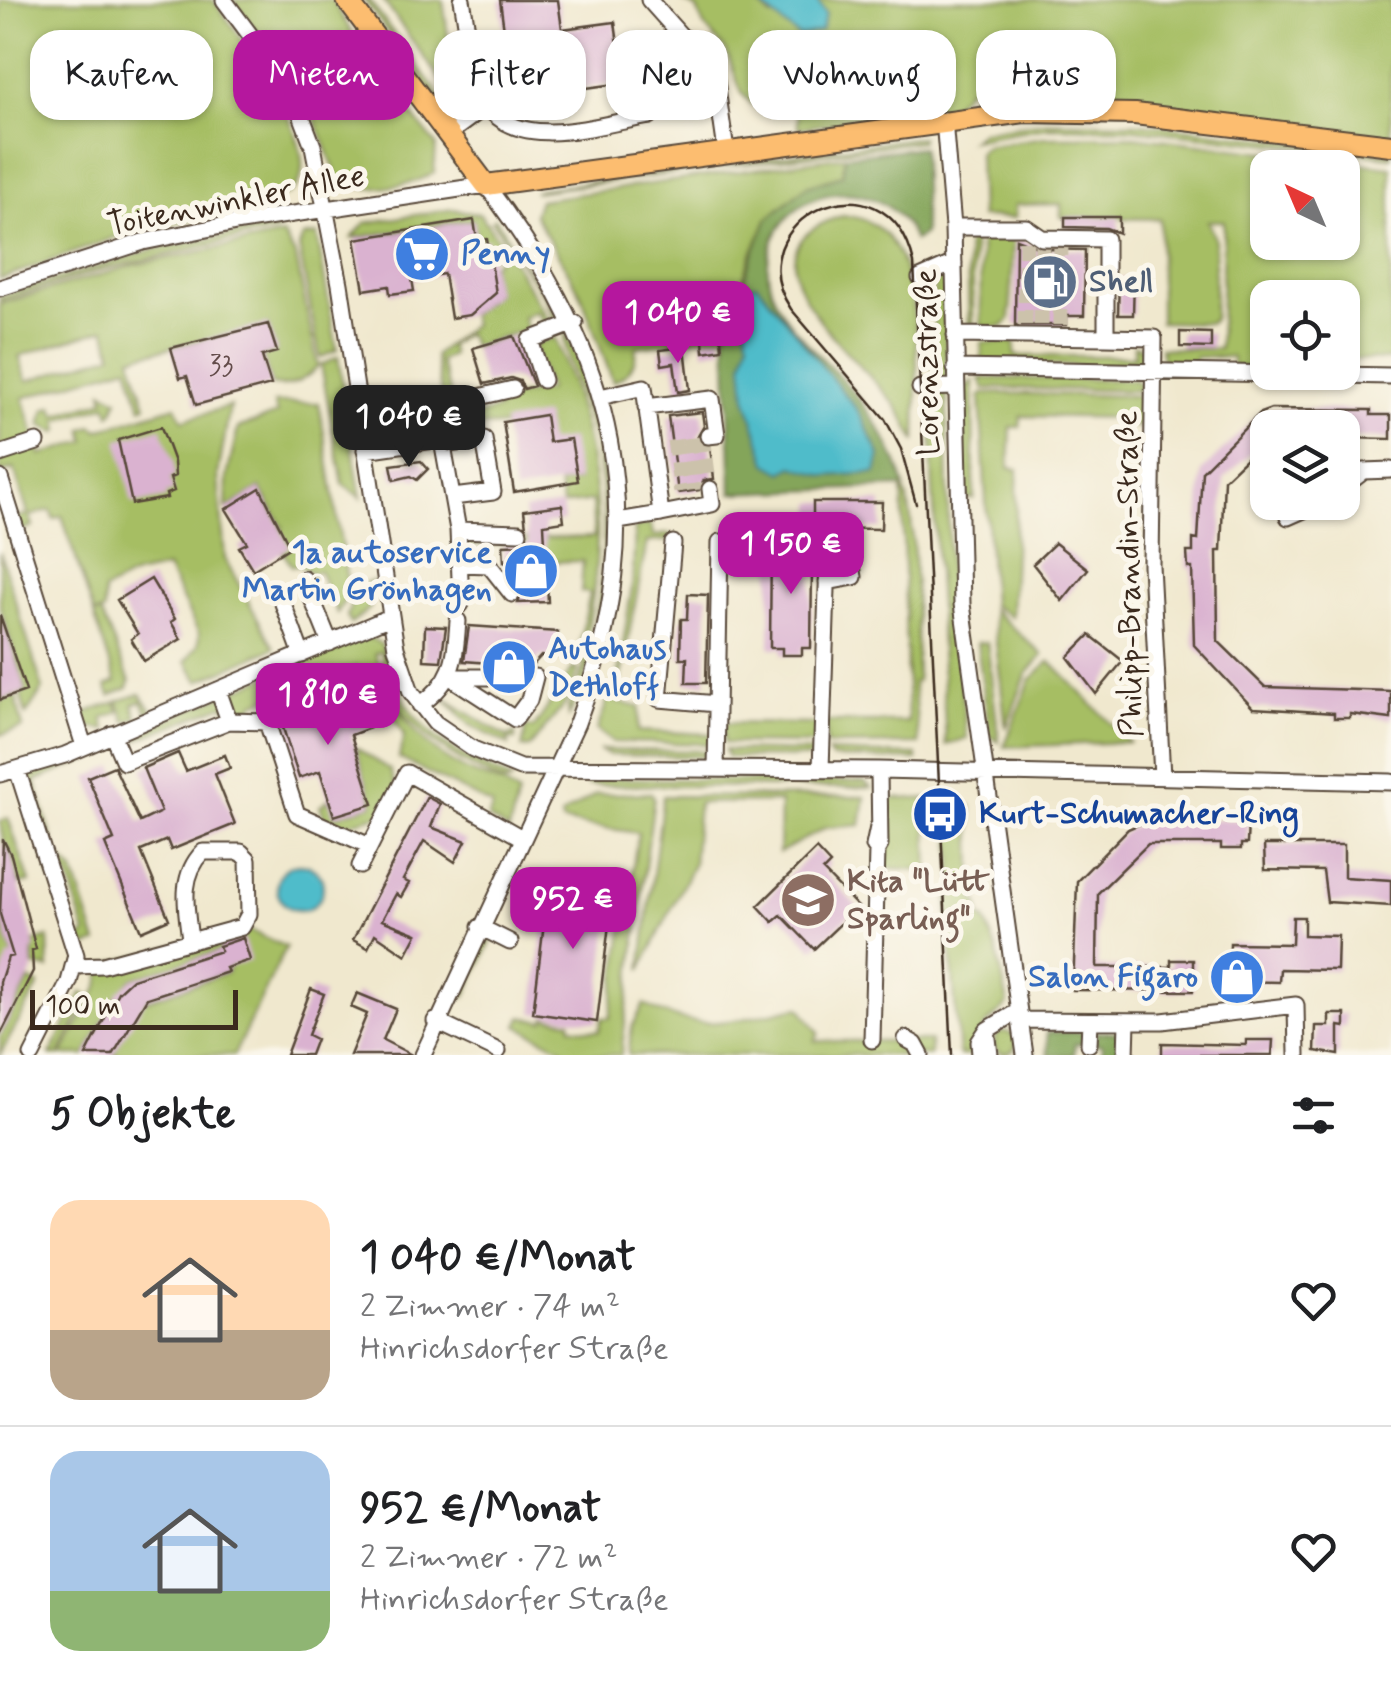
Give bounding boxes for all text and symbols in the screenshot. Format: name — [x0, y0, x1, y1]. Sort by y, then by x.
chip: Kaufen — [30, 30, 213, 120]
chip: Mieten — [233, 30, 414, 120]
chip: Filter — [434, 30, 586, 120]
chip: Neu — [606, 30, 728, 120]
chip: Wohnung — [748, 30, 956, 120]
chip: Haus — [976, 30, 1116, 120]
north arrow — [1250, 150, 1360, 260]
map controls — [1250, 150, 1360, 520]
street label: Toitenwinkler Allee — [104, 155, 368, 247]
supermarket icon: Penny — [392, 224, 452, 284]
place label: Penny — [461, 233, 550, 275]
fuel station icon: Shell — [1020, 252, 1080, 312]
place label: Shell — [1089, 261, 1154, 303]
street label: Lorenzstraße — [905, 268, 951, 456]
button: locate — [1250, 280, 1360, 390]
pin: 1 040 € — [586, 281, 770, 366]
text: 1 040 € — [624, 292, 732, 334]
house number: 33 — [209, 348, 233, 385]
pin: 1 040 € — [317, 385, 501, 470]
text: 1 040 € — [355, 396, 463, 438]
street label: Philipp-Brandin-Straße — [1106, 410, 1154, 738]
button: layers — [1250, 410, 1360, 520]
pin: 1 150 € — [699, 512, 883, 597]
text: 1 150 € — [740, 523, 842, 565]
place label: 1a autoservice Martin Grönhagen — [242, 532, 492, 614]
shop icon: 1a autoservice Martin Grönhagen — [501, 541, 561, 601]
place label: Autohaus Dethloff — [548, 628, 667, 707]
shop icon: Autohaus Dethloff — [479, 637, 539, 697]
pin: 1 810 € — [236, 663, 420, 748]
text: 1 810 € — [278, 674, 378, 716]
bus stop icon: Kurt-Schumacher-Ring — [910, 784, 970, 844]
place label: Kurt-Schumacher-Ring — [979, 793, 1299, 838]
place label: Kita "Lütt Sparling" — [847, 861, 990, 944]
pin: 952 € — [503, 867, 643, 952]
school or university icon: Kita "Lütt Sparling" — [778, 870, 838, 930]
text: 952 € — [532, 878, 614, 920]
shop icon: Salon Figaro — [1207, 947, 1267, 1007]
place label: Salon Figaro — [1028, 956, 1198, 1002]
scale bar — [30, 985, 238, 1030]
text: 100 m — [45, 989, 120, 1026]
text: 5 Objekte — [50, 1088, 235, 1143]
icon: filters — [1286, 1088, 1341, 1143]
text: 1 040 €/Monat — [360, 1231, 635, 1286]
icon: home — [130, 1240, 250, 1360]
icon: heart — [1286, 1273, 1341, 1328]
text: 2 Zimmer · 74 m² — [360, 1286, 620, 1328]
text: Hinrichsdorfer Straße — [360, 1328, 669, 1370]
text: 952 €/Monat — [360, 1482, 601, 1537]
icon: home — [130, 1491, 250, 1611]
icon: heart — [1286, 1524, 1341, 1579]
text: 2 Zimmer · 72 m² — [360, 1537, 617, 1579]
text: Hinrichsdorfer Straße — [360, 1579, 669, 1621]

